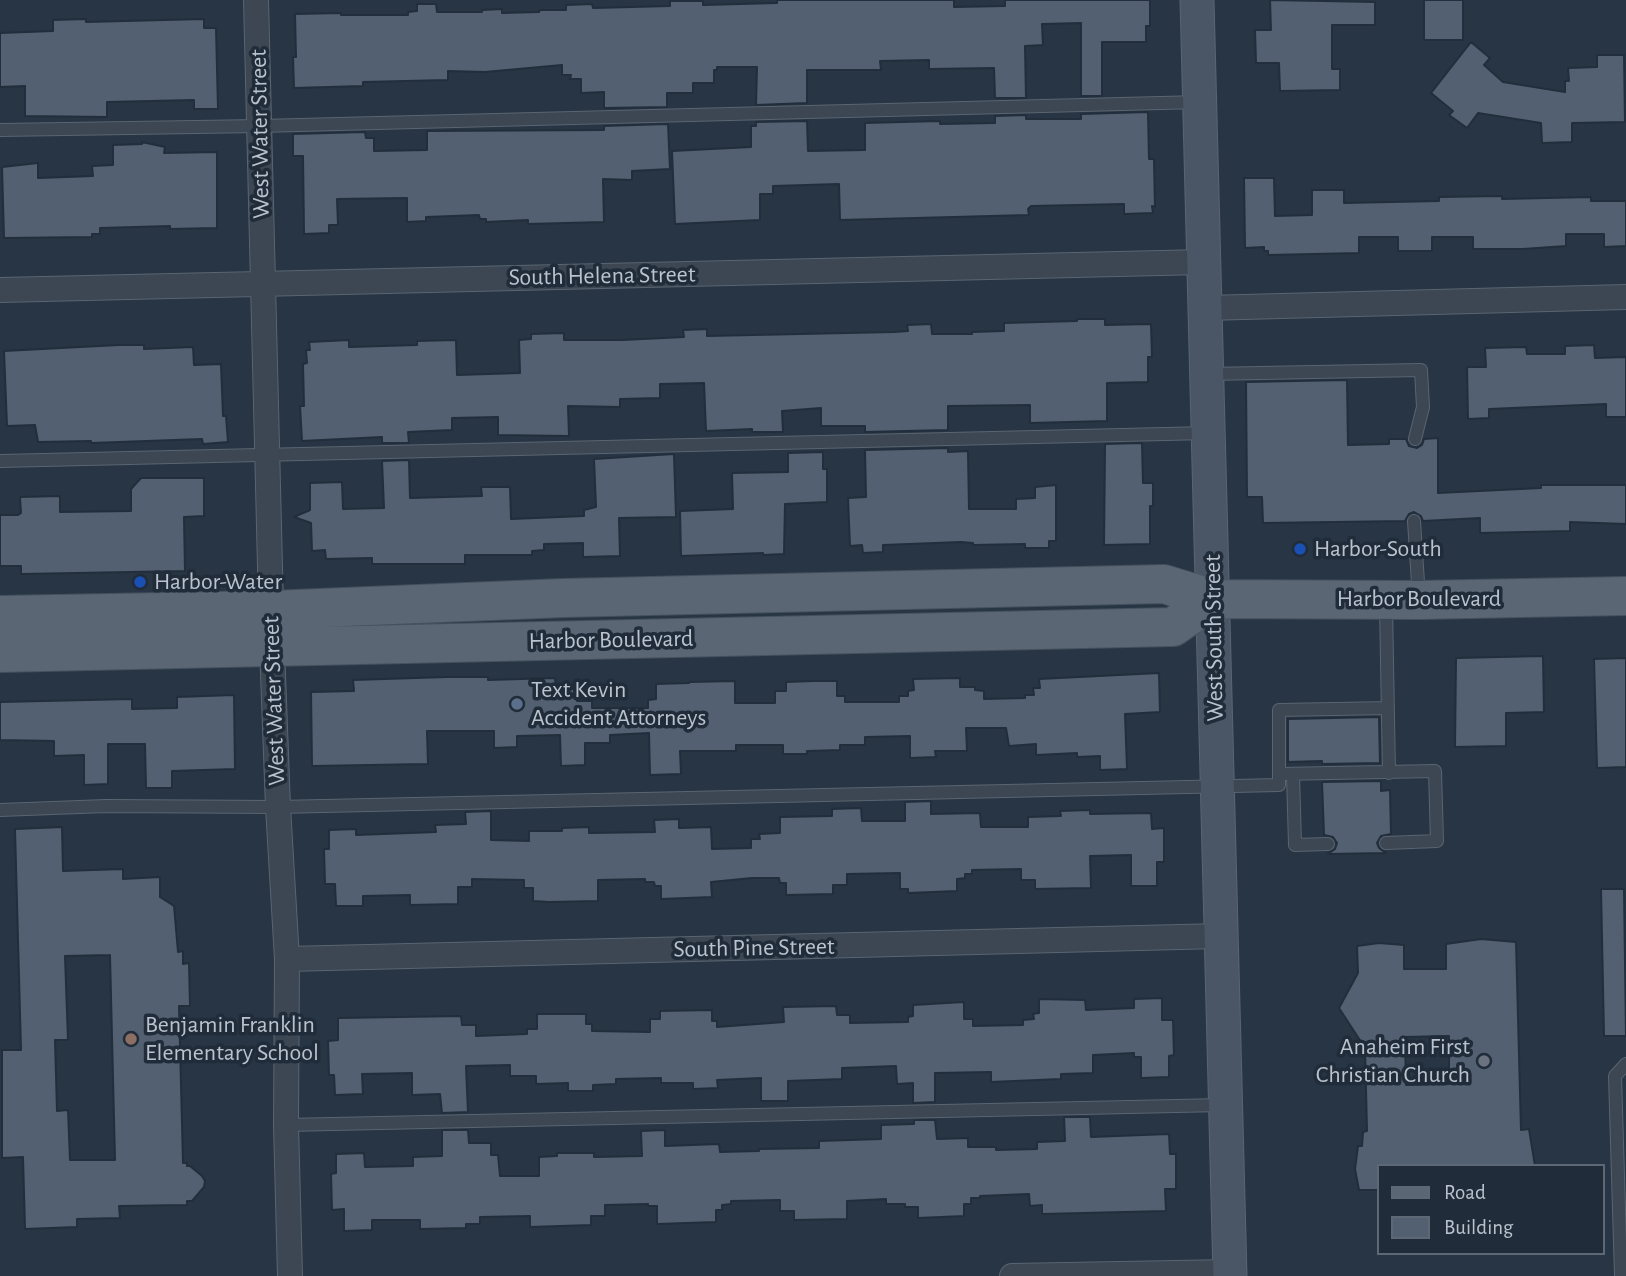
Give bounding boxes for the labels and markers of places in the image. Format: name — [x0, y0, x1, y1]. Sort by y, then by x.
place label: Harbor-South — [1314, 535, 1442, 563]
marker: Harbor-South — [1292, 541, 1308, 557]
place label: Harbor-Water — [154, 568, 282, 596]
marker: Harbor-Water — [132, 574, 148, 590]
place label: Text Kevin Accident Attorneys — [531, 676, 706, 732]
marker: Text Kevin Accident Attorneys — [509, 696, 525, 712]
place label: Benjamin Franklin Elementary School — [145, 1011, 319, 1067]
marker: Benjamin Franklin Elementary School — [123, 1031, 139, 1047]
place label: Anaheim First Christian Church — [1316, 1033, 1470, 1089]
marker: Anaheim First Christian Church — [1476, 1053, 1492, 1069]

